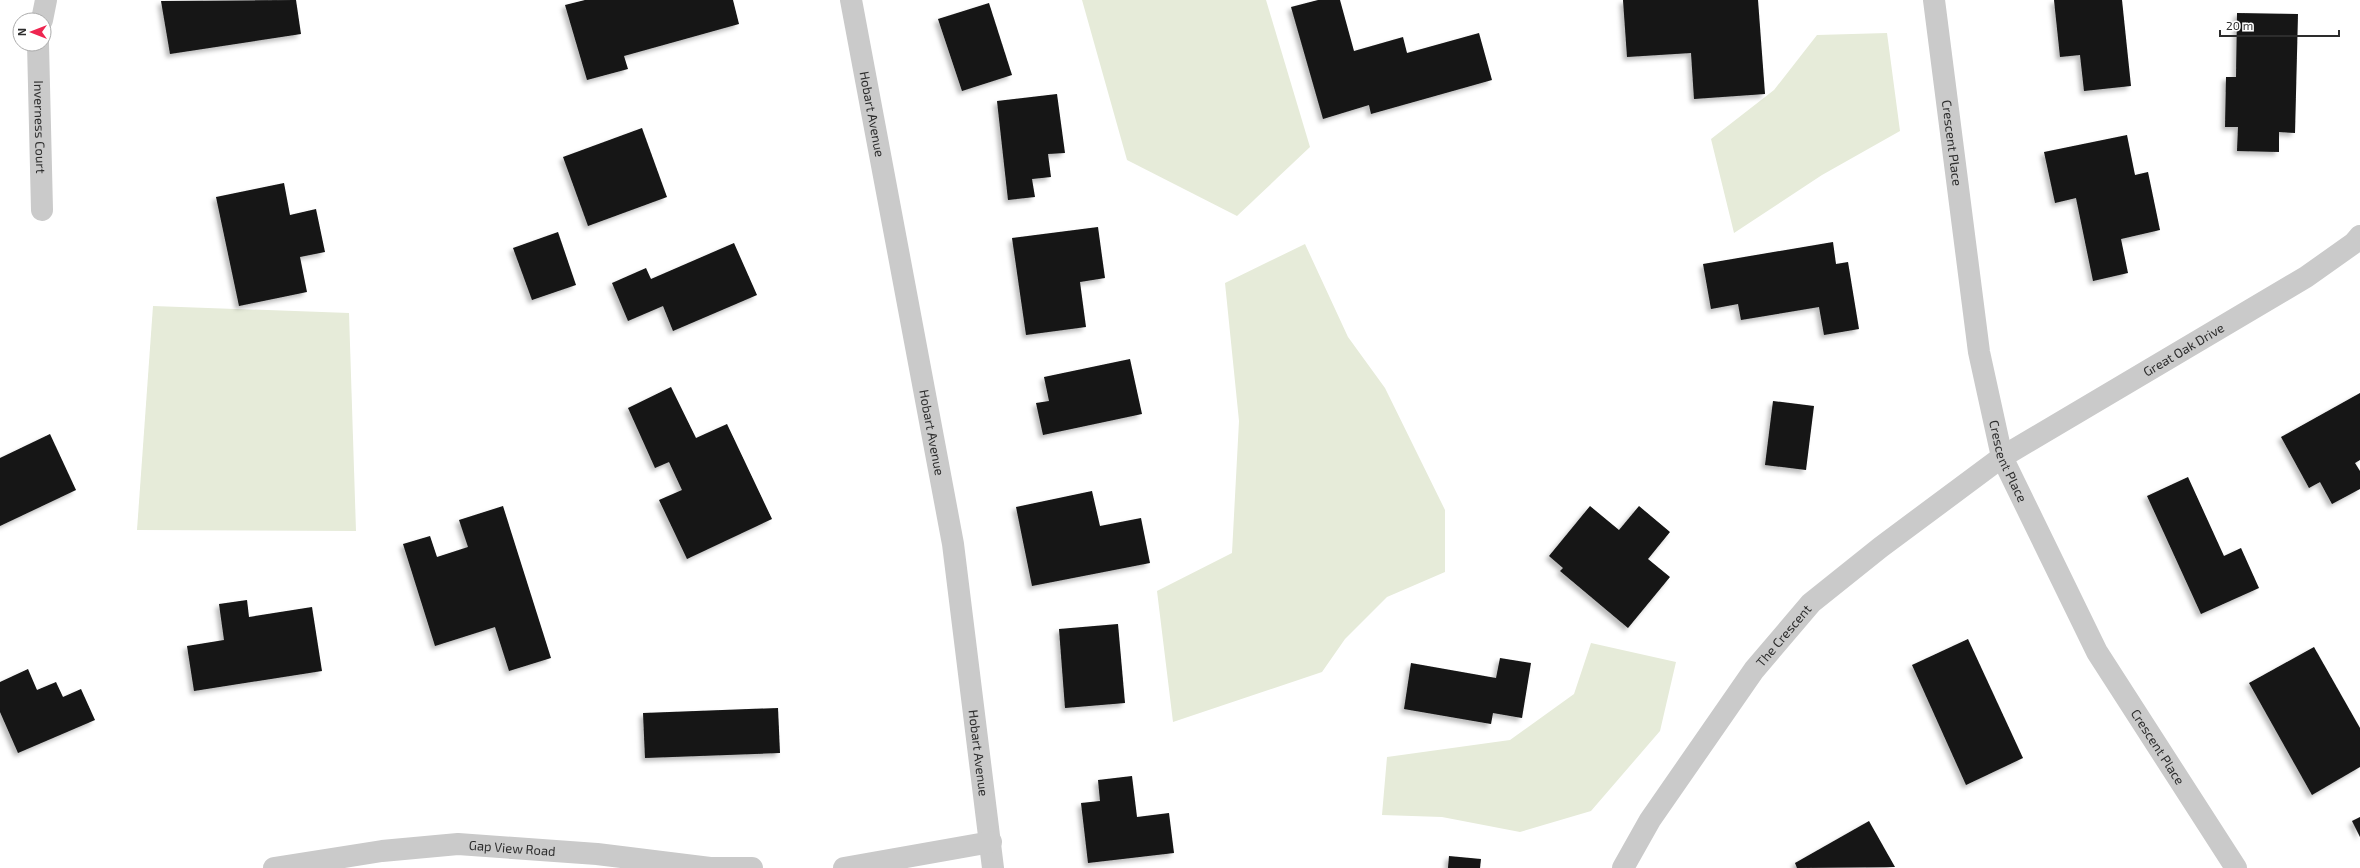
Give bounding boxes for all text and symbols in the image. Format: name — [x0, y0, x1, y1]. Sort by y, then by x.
north arrow — [12, 12, 52, 52]
scale bar — [2220, 12, 2339, 38]
text: 20 m — [2226, 18, 2253, 32]
text: N — [15, 28, 28, 36]
street label: Hobart Avenue — [856, 70, 888, 158]
street label: Inverness Court — [31, 80, 49, 174]
street label: Crescent Place — [1939, 99, 1966, 187]
street label: Great Oak Drive — [2140, 319, 2227, 380]
street label: Hobart Avenue — [916, 388, 948, 477]
street label: Crescent Place — [1986, 418, 2031, 505]
street label: The Crescent — [1752, 601, 1814, 670]
street label: Crescent Place — [2128, 706, 2188, 788]
street label: Hobart Avenue — [966, 709, 992, 797]
street label: Gap View Road — [468, 837, 556, 859]

